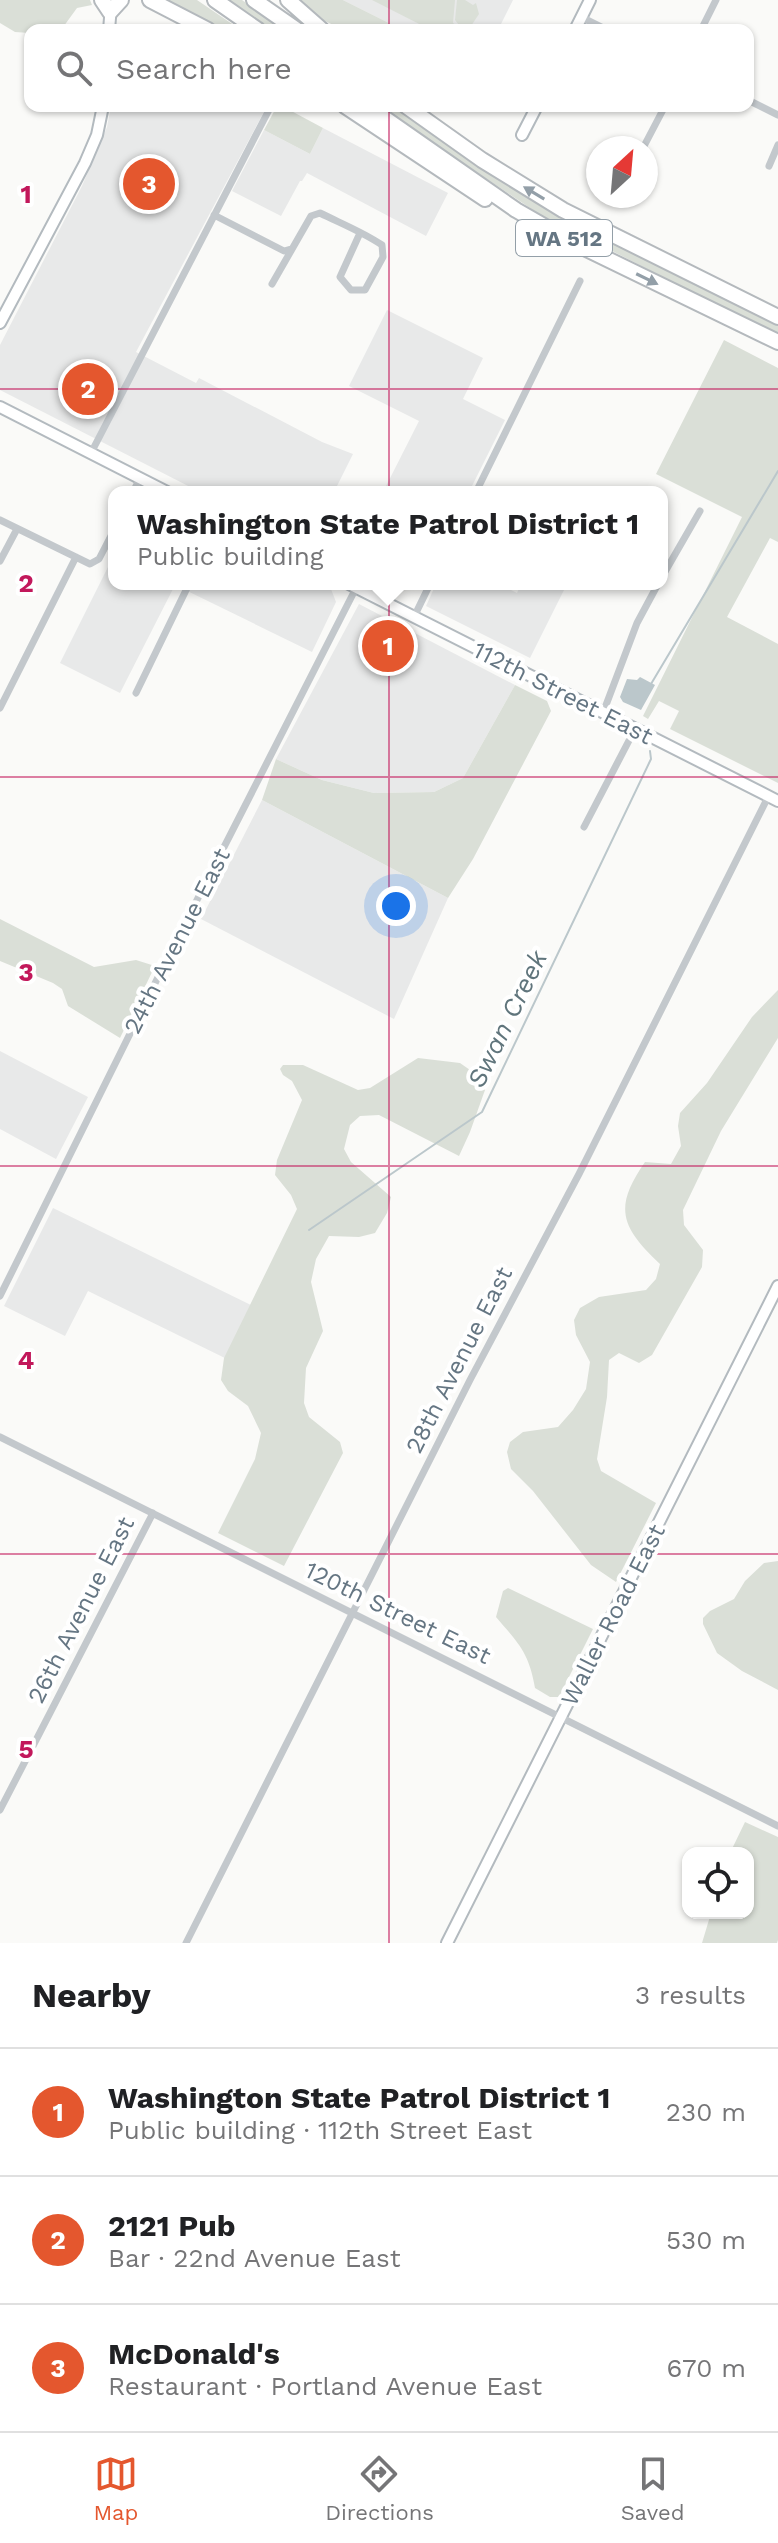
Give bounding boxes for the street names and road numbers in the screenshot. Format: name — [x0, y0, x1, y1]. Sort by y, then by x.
road number: WA 512 — [516, 220, 612, 256]
street label: 112th Street East — [469, 636, 657, 750]
street label: 24th Avenue East — [118, 843, 236, 1039]
street label: 28th Avenue East — [400, 1262, 518, 1458]
street label: 26th Avenue East — [22, 1512, 140, 1708]
street label: Waller Road East — [555, 1520, 671, 1710]
street label: 120th Street East — [300, 1556, 496, 1670]

